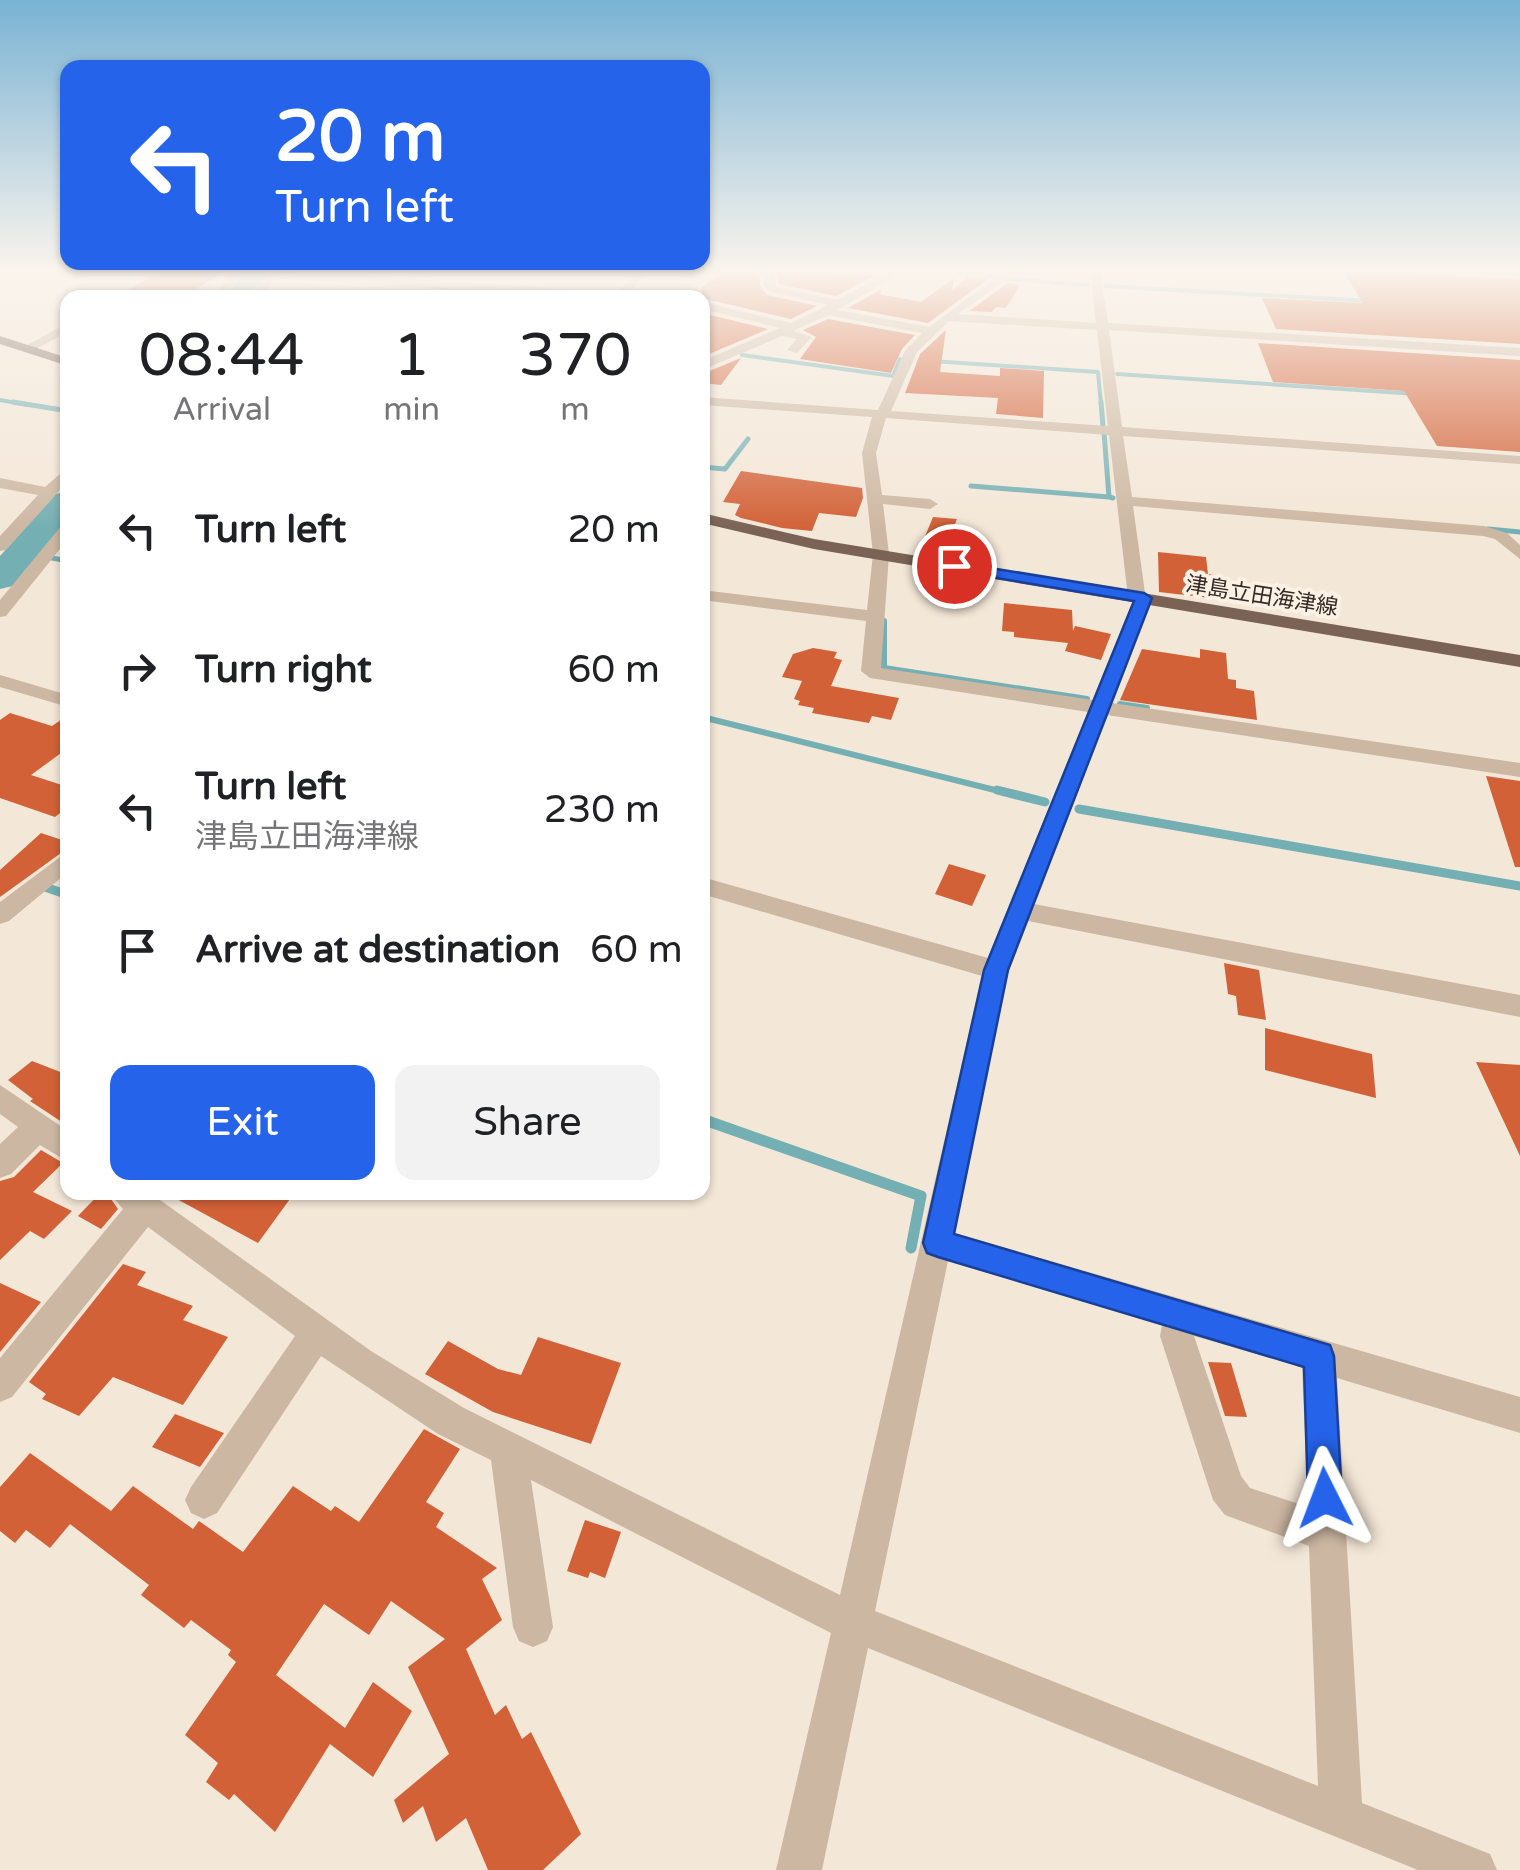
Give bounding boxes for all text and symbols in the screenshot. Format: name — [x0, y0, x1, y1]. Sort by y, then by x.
text: 20 m — [275, 96, 445, 180]
icon: left — [110, 100, 240, 230]
text: Turn left — [275, 181, 454, 235]
text: 08:44 — [138, 320, 305, 392]
text: 1 — [393, 320, 430, 392]
text: 370 — [518, 320, 632, 392]
text: Arrival — [172, 391, 271, 429]
text: min — [383, 391, 440, 429]
text: m — [560, 391, 590, 429]
icon: left — [110, 503, 165, 558]
text: Turn left — [195, 507, 346, 553]
text: 20 m — [568, 507, 660, 553]
pin — [912, 524, 997, 609]
icon: arrive — [927, 539, 982, 594]
street label: 津島立田海津線 — [1184, 571, 1340, 621]
icon: right — [110, 643, 165, 698]
text: Turn right — [195, 647, 372, 693]
text: 60 m — [568, 647, 660, 693]
text: Turn left — [195, 764, 346, 810]
icon: left — [110, 783, 165, 838]
text: 230 m — [544, 787, 660, 833]
text: 津島立田海津線 — [195, 818, 419, 856]
icon: arrive — [110, 923, 165, 978]
text: Arrive at destination — [195, 927, 560, 973]
text: 60 m — [590, 927, 683, 973]
button: Exit — [110, 1065, 375, 1180]
button: Share — [395, 1065, 660, 1180]
position arrow — [1273, 1446, 1377, 1550]

